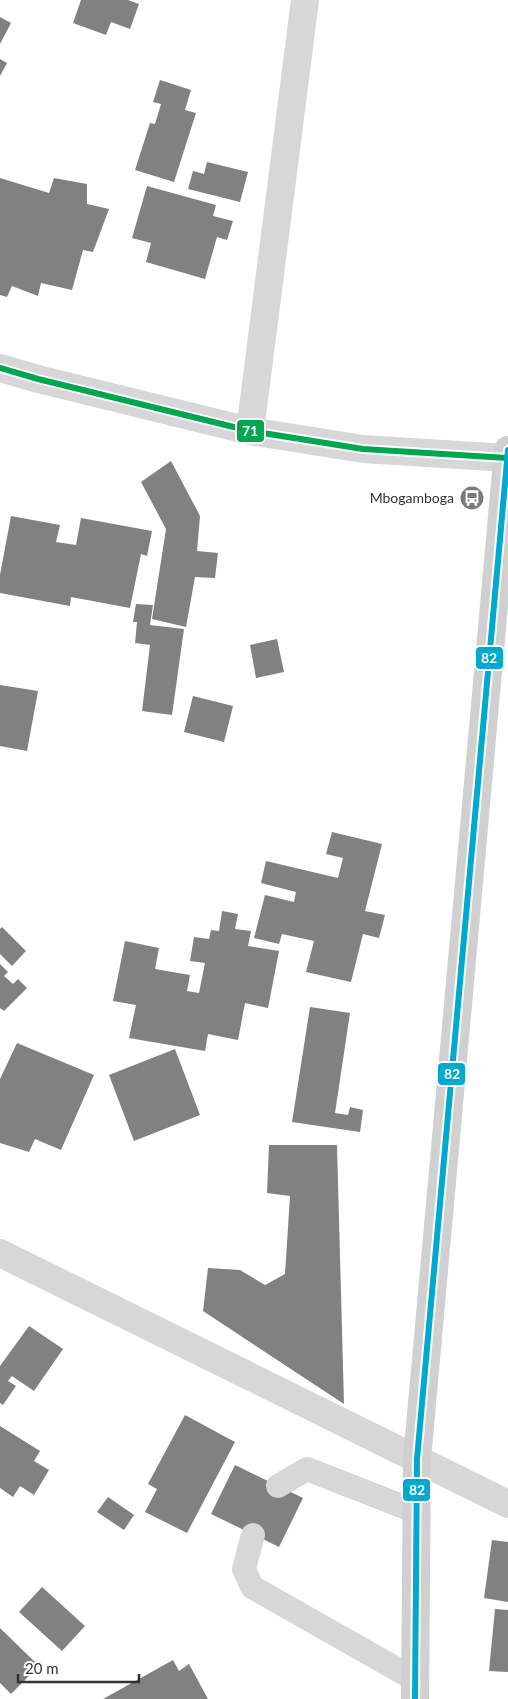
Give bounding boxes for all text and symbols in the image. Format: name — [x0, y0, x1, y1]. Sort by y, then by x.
line badge: 71 — [236, 419, 265, 443]
text: 71 — [242, 422, 258, 439]
bus stop icon: Mbogamboga — [459, 485, 485, 511]
place label: Mbogamboga — [370, 489, 454, 506]
line badge: 82 — [475, 646, 504, 670]
text: 82 — [481, 649, 497, 666]
line badge: 82 — [437, 1062, 466, 1086]
text: 82 — [444, 1065, 460, 1082]
line badge: 82 — [402, 1478, 431, 1502]
text: 82 — [409, 1481, 425, 1498]
scale bar — [18, 1652, 139, 1684]
text: 20 m — [25, 1659, 59, 1677]

